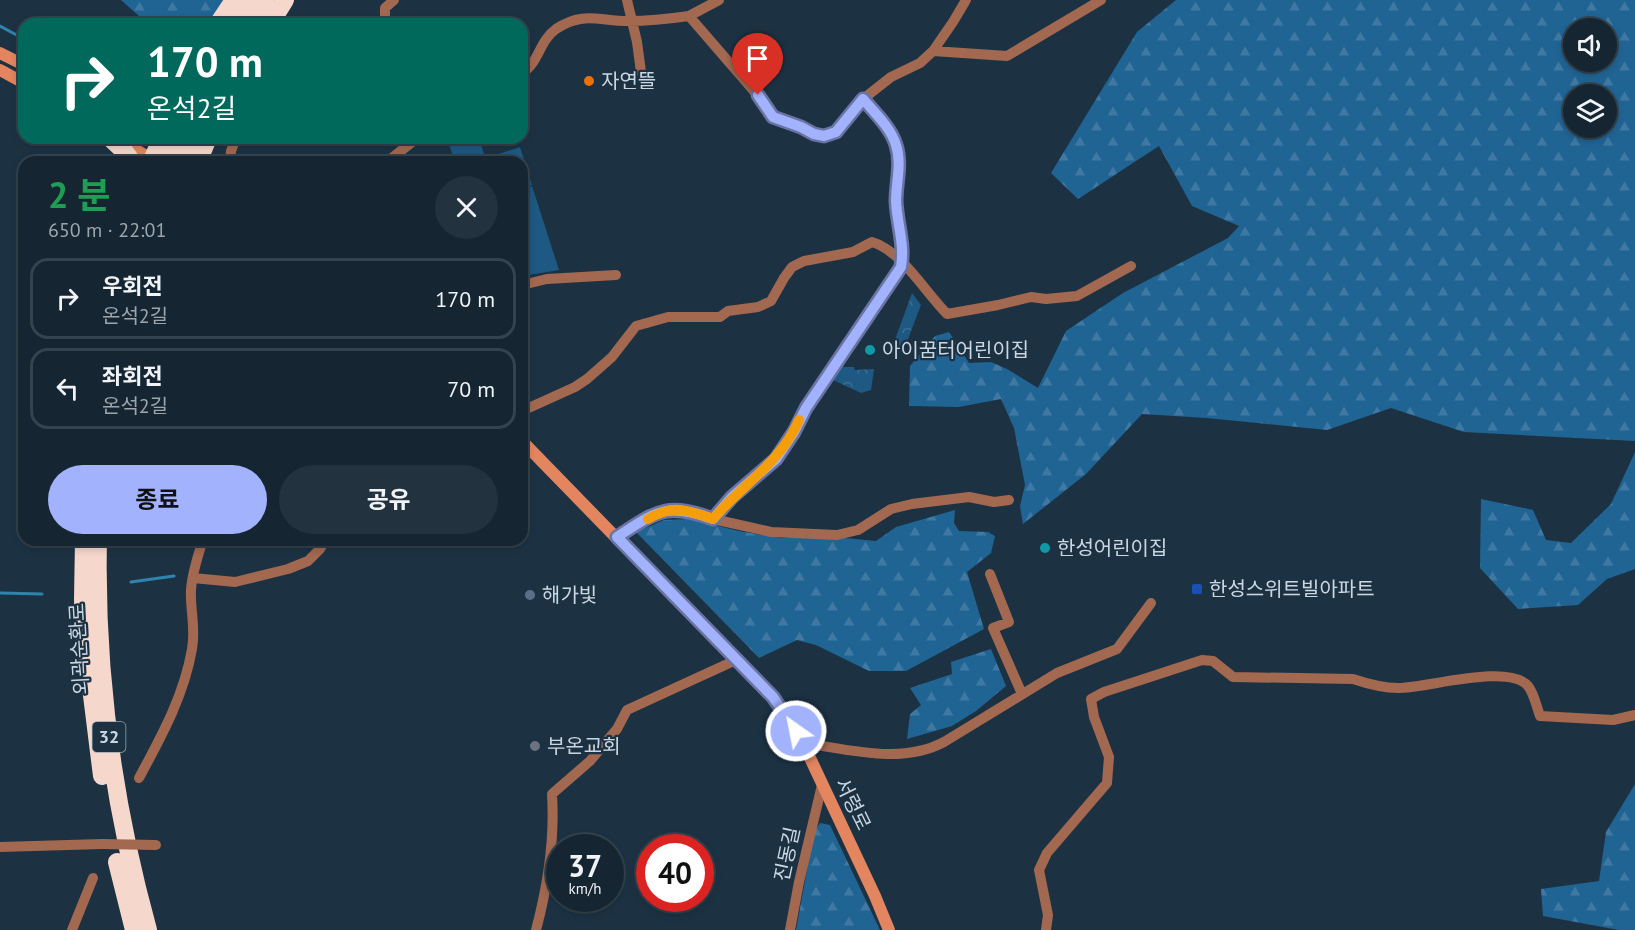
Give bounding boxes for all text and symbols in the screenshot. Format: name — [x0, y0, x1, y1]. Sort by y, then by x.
map controls — [1563, 18, 1617, 138]
button: sound — [1563, 18, 1617, 72]
pin — [732, 33, 783, 95]
text: 170 m — [147, 34, 263, 89]
icon: right — [48, 42, 126, 120]
icon: arrive — [741, 42, 774, 75]
place label: 자연뜰 — [601, 68, 656, 94]
marker: 자연뜰 — [582, 74, 596, 88]
button: layers — [1563, 84, 1617, 138]
text: 온석2길 — [147, 91, 236, 125]
text: 2 분 — [48, 171, 111, 218]
button: close — [435, 176, 498, 239]
text: 650 m · 22:01 — [48, 217, 166, 243]
text: 우회전 — [102, 272, 163, 300]
icon: right — [51, 282, 84, 315]
text: 170 m — [435, 285, 495, 313]
text: 온석2길 — [102, 303, 168, 329]
place label: 아이꿈터어린이집 — [882, 337, 1029, 363]
marker: 아이꿈터어린이집 — [863, 343, 877, 357]
text: 좌회전 — [102, 362, 163, 390]
icon: left — [51, 372, 84, 405]
text: 70 m — [447, 375, 495, 403]
text: 온석2길 — [102, 393, 168, 419]
button: 종료 — [48, 465, 267, 534]
button: 공유 — [279, 465, 498, 534]
place label: 한성어린이집 — [1057, 535, 1167, 561]
marker: 한성어린이집 — [1038, 541, 1052, 555]
place label: 한성스위트빌아파트 — [1209, 576, 1375, 602]
place label: 해가빛 — [542, 582, 597, 608]
marker: 한성스위트빌아파트 — [1190, 582, 1204, 596]
marker: 해가빛 — [523, 588, 537, 602]
street label: 외곽순환로 — [64, 602, 94, 696]
position arrow — [764, 699, 828, 763]
road number: 32 — [92, 722, 126, 752]
place label: 부온교회 — [547, 733, 621, 759]
marker: 부온교회 — [528, 739, 542, 753]
street label: 서령로 — [829, 773, 877, 835]
street label: 진동길 — [769, 824, 805, 884]
speed limit sign: 40 — [636, 834, 714, 912]
text: 37 — [568, 846, 602, 885]
text: km/h — [569, 879, 601, 898]

